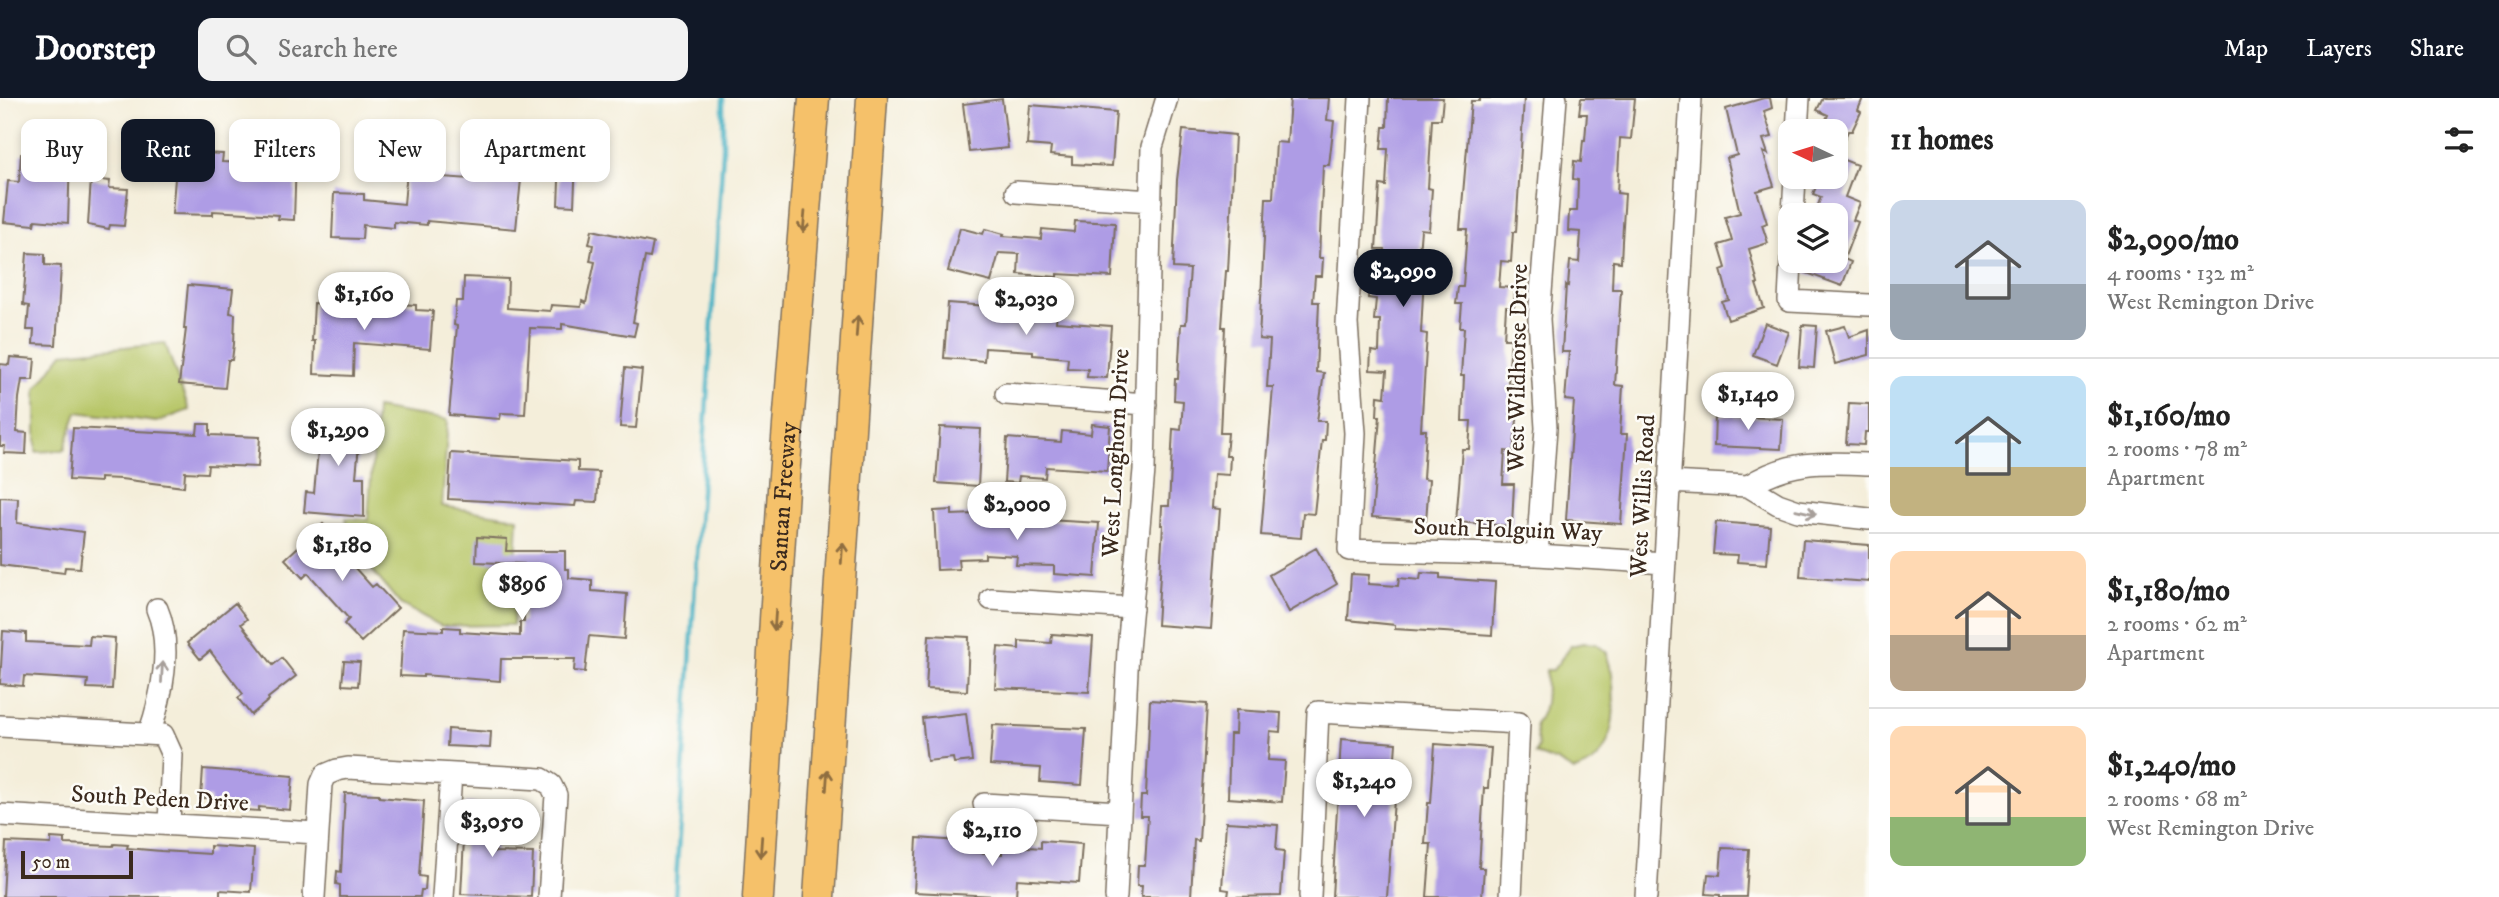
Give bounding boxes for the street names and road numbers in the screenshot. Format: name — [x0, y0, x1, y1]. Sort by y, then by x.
street label: West Wildhorse Drive — [1501, 263, 1535, 474]
street label: West Longhorn Drive — [1095, 348, 1136, 559]
street label: West Willis Road — [1624, 414, 1662, 579]
street label: Santan Freeway — [764, 420, 804, 573]
street label: South Holguin Way — [1413, 512, 1604, 548]
street label: South Peden Drive — [70, 779, 250, 819]

